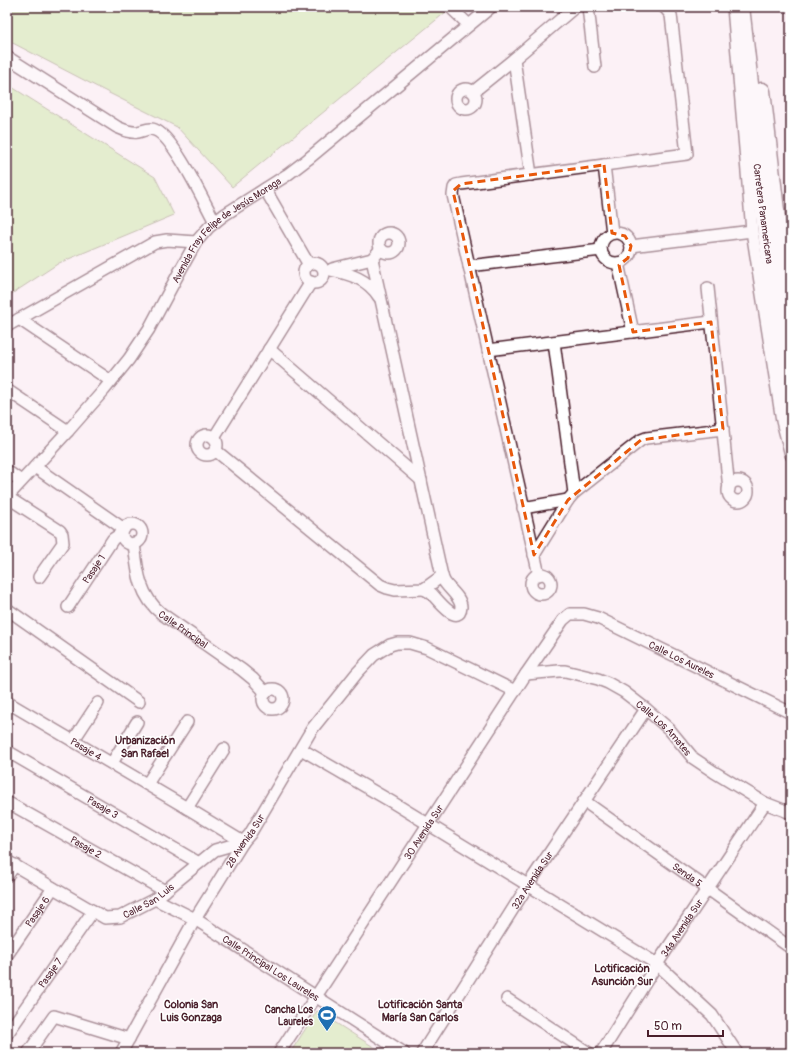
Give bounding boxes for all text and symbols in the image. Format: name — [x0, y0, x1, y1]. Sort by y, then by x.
street label: Carretera Panamericana — [750, 163, 775, 265]
street label: Avenida Fray Felipe de Jesús Moraga — [170, 175, 284, 285]
street label: Pasaje 1 — [80, 552, 108, 586]
street label: Calle Principal — [156, 608, 210, 651]
street label: Calle Los Aureles — [647, 639, 717, 682]
street label: Calle Los Amates — [633, 698, 694, 759]
district label: Urbanización San Rafael — [115, 734, 175, 760]
street label: Pasaje 4 — [68, 736, 104, 763]
street label: Pasaje 3 — [85, 794, 120, 822]
street label: 30 Avenida Sur — [402, 802, 447, 862]
street label: 28 Avenida Sur — [224, 812, 268, 870]
street label: Pasaje 2 — [68, 834, 104, 861]
street label: 32a Avenida Sur — [509, 849, 556, 912]
street label: Senda 5 — [670, 861, 704, 890]
street label: Calle San Luis — [121, 881, 177, 922]
street label: Pasaje 6 — [23, 894, 53, 929]
street label: 34a Avenida Sur — [659, 897, 706, 959]
street label: Calle Principal Los Laureles — [220, 933, 322, 1004]
street label: Pasaje 7 — [36, 955, 66, 990]
district label: Lotificación Asunción Sur — [591, 962, 654, 988]
district label: Colonia San Luis Gonzaga — [160, 998, 222, 1024]
district label: Lotificación Santa María San Carlos — [378, 998, 462, 1024]
place label: Cancha Los Laureles — [265, 1004, 314, 1028]
sports icon: Cancha Los Laureles — [316, 1004, 338, 1032]
scale bar — [648, 1012, 723, 1038]
text: 50 m — [654, 1019, 682, 1034]

